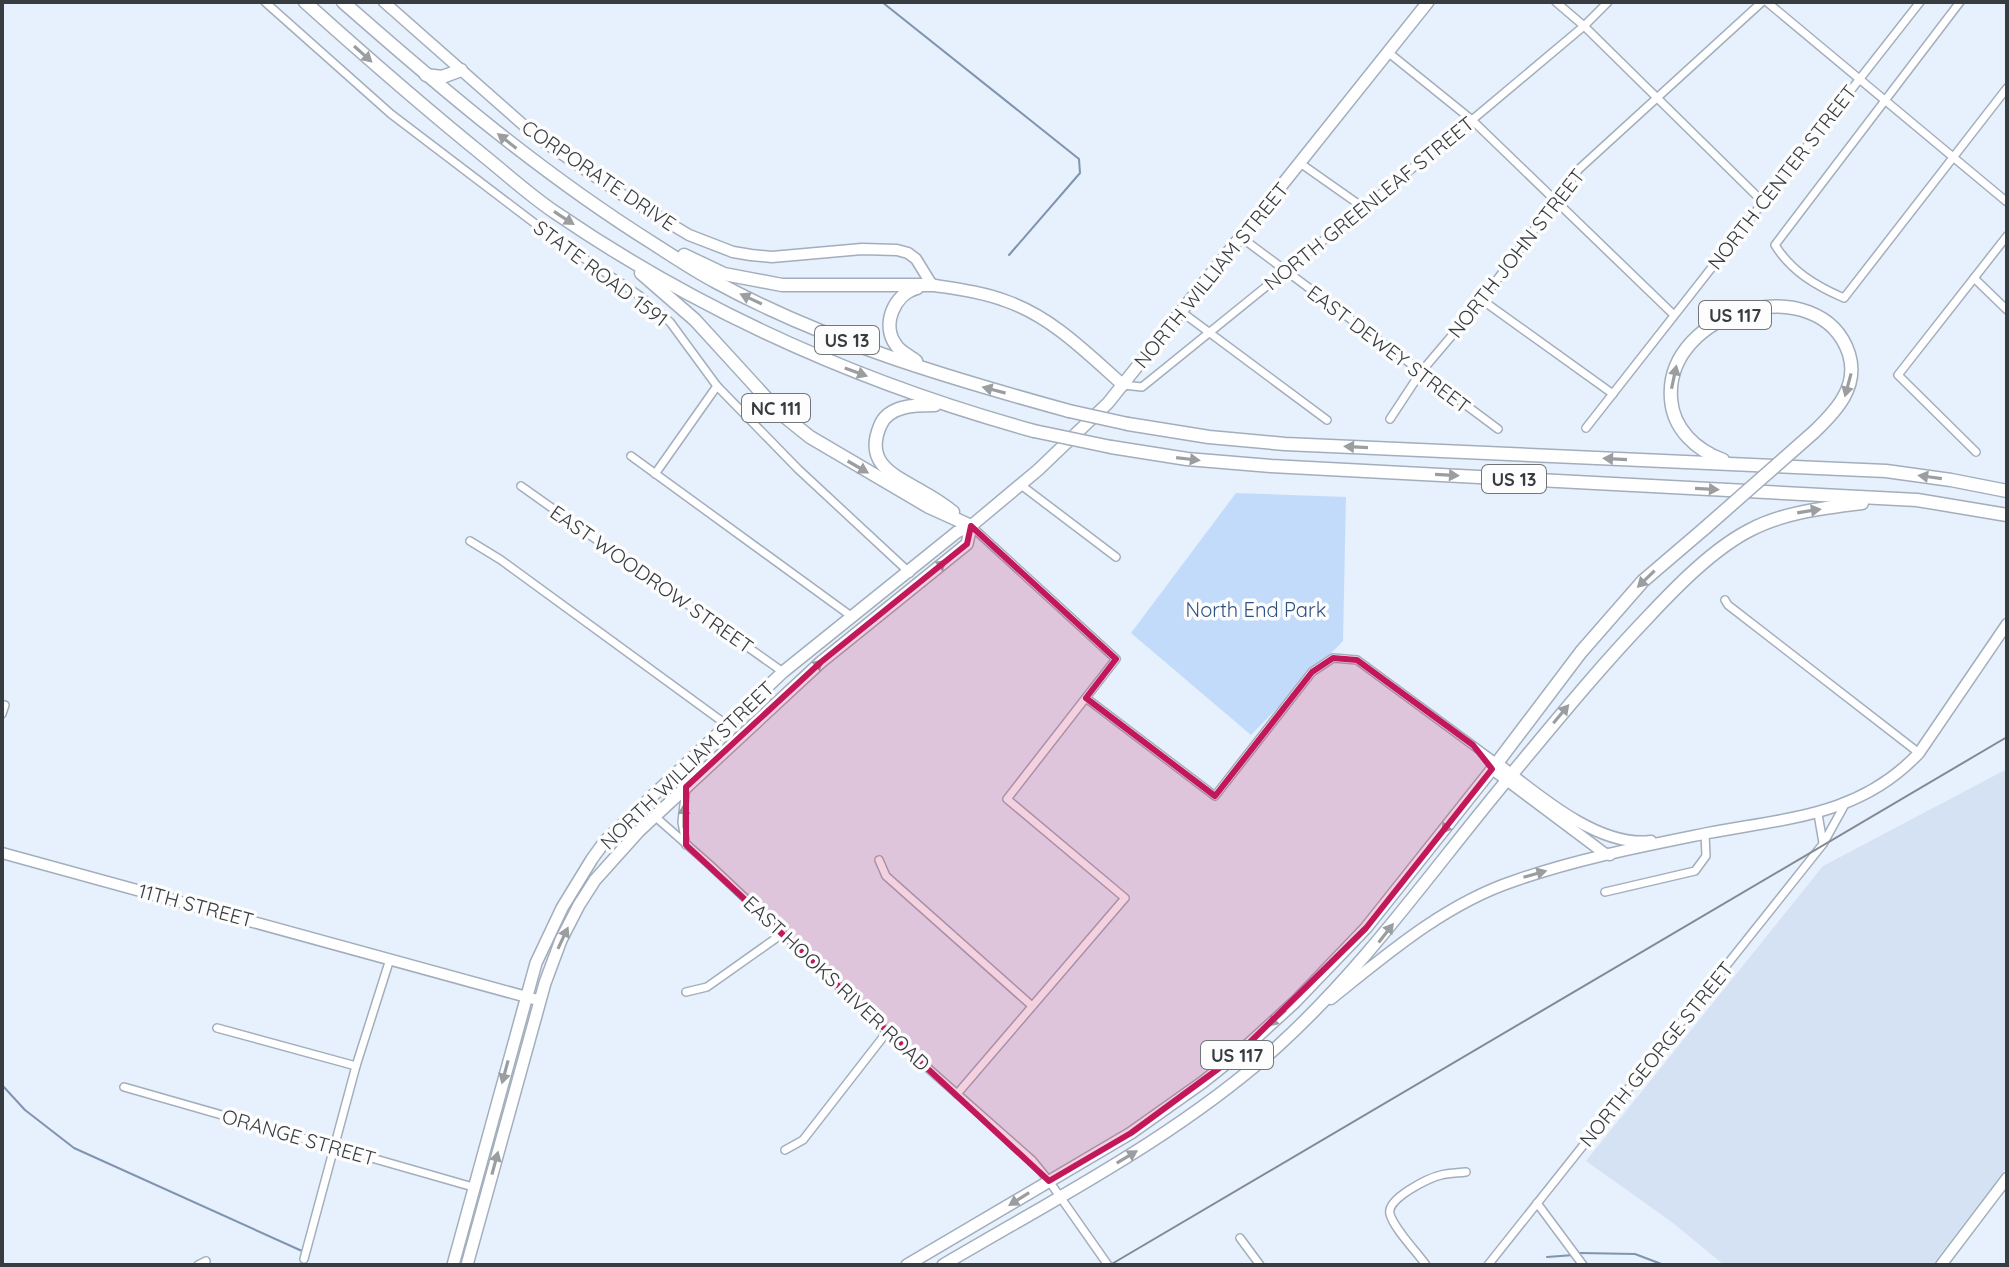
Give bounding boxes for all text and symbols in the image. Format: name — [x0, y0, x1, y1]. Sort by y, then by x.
one-way arrow — [353, 45, 373, 63]
street label: NORTH CENTER STREET — [1702, 80, 1862, 274]
street label: NORTH GREENLEAF STREET — [1259, 111, 1479, 295]
street label: CORPORATE DRIVE — [517, 114, 681, 236]
one-way arrow — [497, 133, 517, 149]
street label: NORTH JOHN STREET — [1442, 163, 1590, 343]
street label: NORTH WILLIAM STREET — [1128, 177, 1294, 373]
one-way arrow — [553, 211, 575, 225]
street label: STATE ROAD 1591 — [529, 214, 673, 332]
street label: EAST DEWEY STREET — [1303, 280, 1475, 418]
one-way arrow — [739, 292, 762, 306]
road number: US 117 — [1699, 301, 1771, 329]
road number: US 13 — [815, 326, 879, 354]
one-way arrow — [1668, 365, 1681, 390]
one-way arrow — [844, 366, 868, 379]
one-way arrow — [1841, 372, 1853, 397]
one-way arrow — [981, 384, 1006, 396]
road number: NC 111 — [742, 394, 810, 422]
one-way arrow — [1343, 440, 1368, 453]
one-way arrow — [1176, 452, 1201, 465]
one-way arrow — [1603, 452, 1628, 465]
one-way arrow — [847, 459, 869, 473]
road number: US 13 — [1482, 465, 1546, 493]
one-way arrow — [1435, 469, 1460, 482]
one-way arrow — [1917, 470, 1942, 483]
one-way arrow — [1695, 483, 1720, 496]
street label: EAST WOODROW STREET — [546, 499, 758, 659]
one-way arrow — [1797, 505, 1822, 517]
one-way arrow — [927, 560, 947, 577]
one-way arrow — [1637, 569, 1656, 588]
park label: North End Park — [1186, 597, 1326, 622]
one-way arrow — [805, 660, 824, 678]
street label: NORTH WILLIAM STREET — [595, 675, 779, 855]
one-way arrow — [1552, 704, 1569, 724]
one-way arrow — [678, 803, 690, 828]
one-way arrow — [1441, 814, 1458, 834]
one-way arrow — [1524, 867, 1548, 880]
street label: 11TH STREET — [136, 878, 256, 932]
street label: EAST HOOKS RIVER ROAD — [739, 890, 935, 1076]
one-way arrow — [1377, 923, 1393, 943]
one-way arrow — [556, 926, 570, 950]
street label: NORTH GEORGE STREET — [1574, 956, 1738, 1152]
one-way arrow — [1268, 1009, 1287, 1027]
road number: US 117 — [1201, 1041, 1273, 1069]
one-way arrow — [498, 1059, 510, 1084]
street label: ORANGE STREET — [219, 1103, 379, 1171]
one-way arrow — [490, 1150, 502, 1175]
one-way arrow — [1116, 1151, 1138, 1165]
one-way arrow — [1008, 1192, 1030, 1206]

